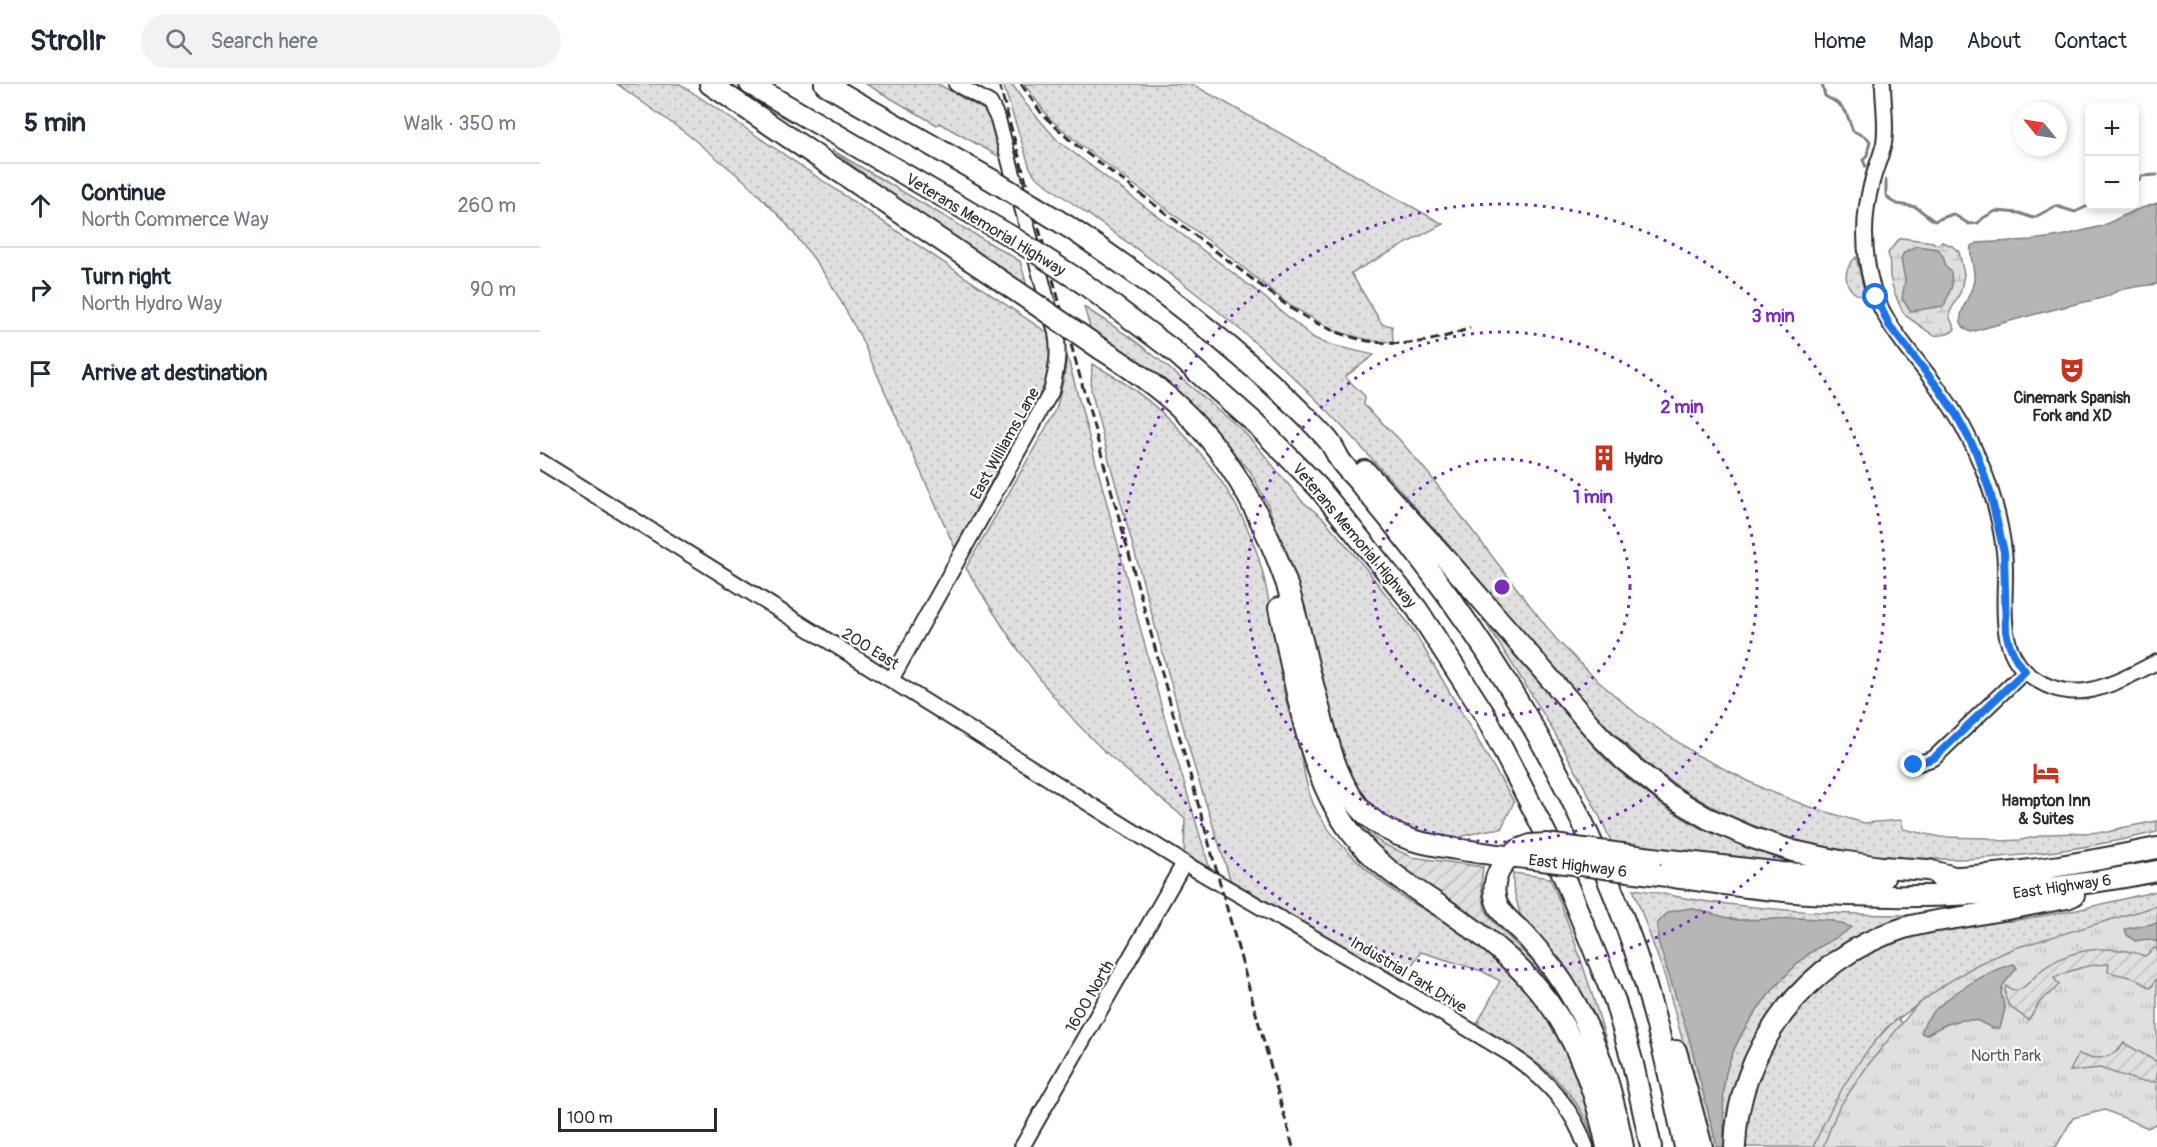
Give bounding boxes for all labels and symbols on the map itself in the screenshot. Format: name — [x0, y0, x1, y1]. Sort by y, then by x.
north arrow — [2013, 102, 2067, 156]
street label: Veterans Memorial Highway — [902, 169, 1069, 281]
route start — [1862, 283, 1888, 309]
text: 3 min — [1751, 305, 1795, 328]
theatre icon: Cinemark Spanish Fork and XD — [2057, 355, 2087, 385]
street label: East Williams Lane — [966, 384, 1044, 503]
place label: Cinemark Spanish Fork and XD — [2013, 388, 2131, 426]
text: 2 min — [1660, 396, 1704, 419]
building icon: Hydro — [1589, 443, 1619, 473]
place label: Hydro — [1624, 449, 1663, 469]
street label: Veterans Memorial Highway — [1288, 459, 1421, 612]
text: 1 min — [1573, 486, 1613, 509]
centre of rings — [1492, 577, 1512, 597]
street label: 200 East — [838, 624, 903, 674]
route end — [1900, 751, 1926, 777]
hotel icon: Hampton Inn & Suites — [2031, 758, 2061, 788]
place label: Hampton Inn & Suites — [2001, 791, 2091, 829]
street label: East Highway 6 — [1527, 850, 1628, 882]
street label: East Highway 6 — [2012, 870, 2113, 904]
street label: Industrial Park Drive — [1347, 932, 1470, 1017]
street label: 1600 North — [1061, 957, 1119, 1036]
park label: North Park — [1971, 1046, 2042, 1066]
scale bar — [558, 1105, 717, 1132]

